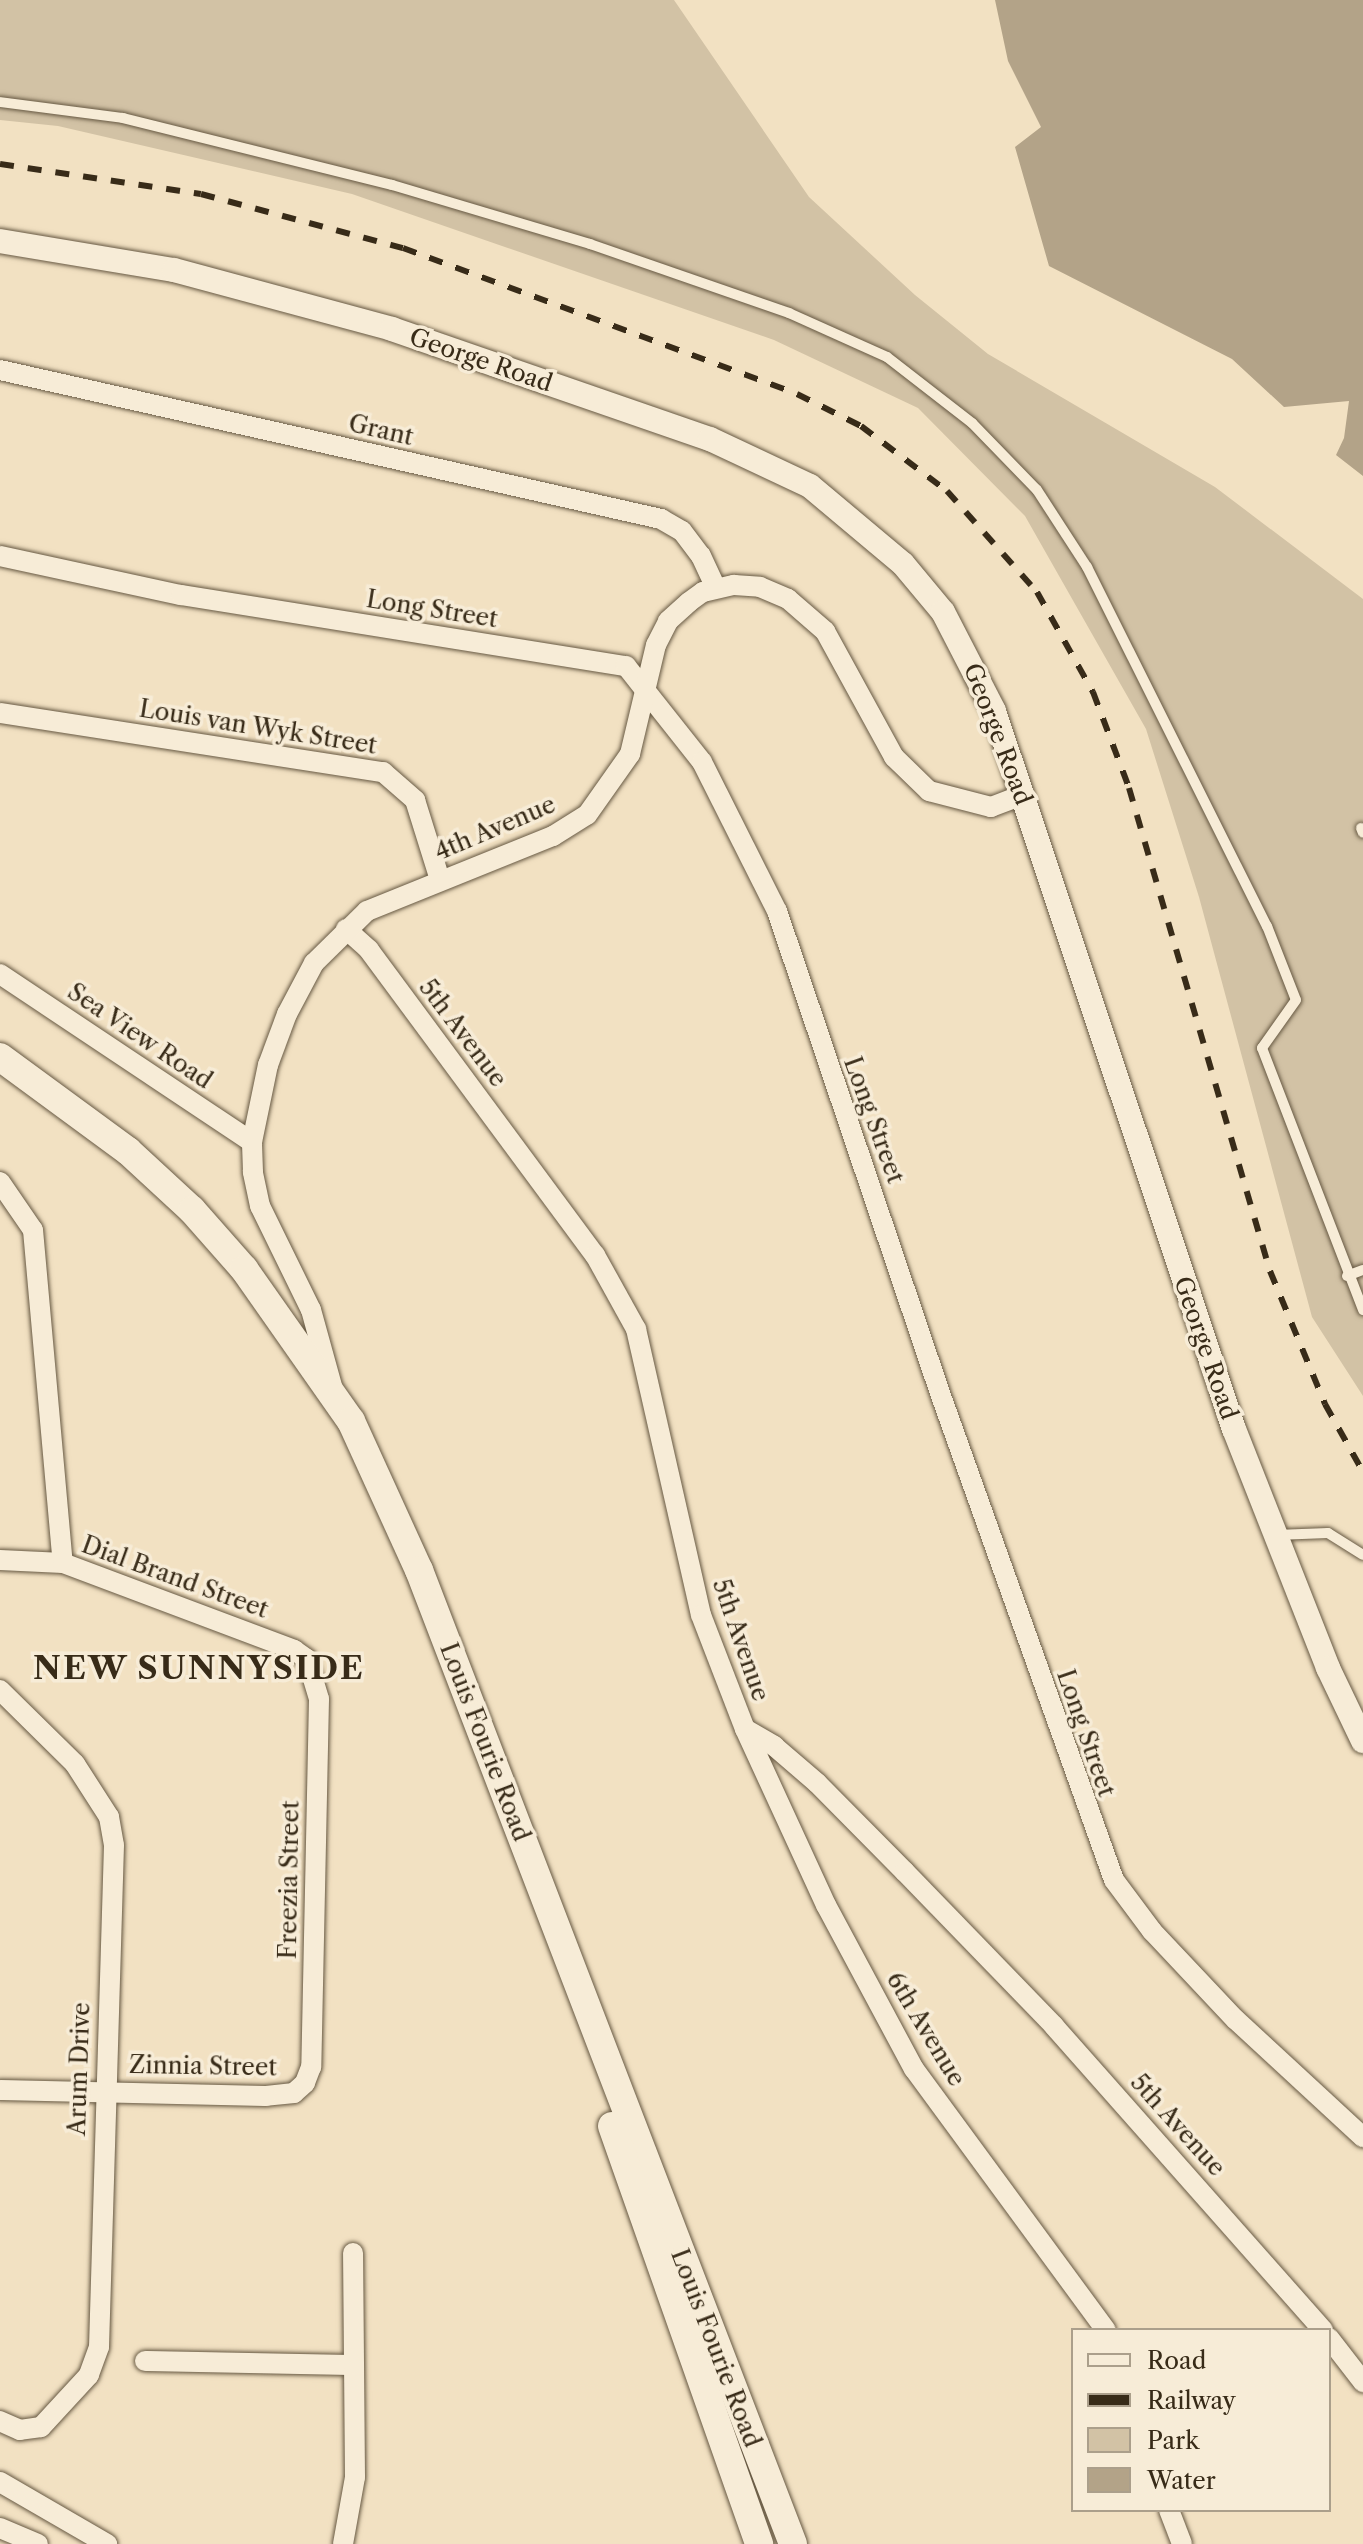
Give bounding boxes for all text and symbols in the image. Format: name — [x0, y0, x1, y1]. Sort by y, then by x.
street label: George Road — [406, 322, 556, 398]
street label: Grant — [346, 409, 416, 451]
street label: Long Street — [364, 584, 500, 634]
street label: George Road — [958, 659, 1038, 809]
street label: Louis van Wyk Street — [136, 694, 380, 760]
street label: 4th Avenue — [430, 790, 560, 866]
street label: 5th Avenue — [413, 973, 513, 1093]
street label: Sea View Road — [61, 976, 219, 1096]
street label: Long Street — [838, 1053, 910, 1187]
street label: George Road — [1168, 1273, 1244, 1423]
street label: Dial Brand Street — [78, 1530, 272, 1624]
street label: 5th Avenue — [707, 1575, 775, 1705]
street label: Louis Fourie Road — [434, 1639, 536, 1845]
district label: NEW SUNNYSIDE — [32, 1649, 366, 1687]
street label: Long Street — [1051, 1666, 1121, 1800]
street label: Freezia Street — [273, 1800, 305, 1960]
street label: 6th Avenue — [880, 1966, 972, 2092]
street label: Arum Drive — [62, 2002, 96, 2136]
street label: Zinnia Street — [129, 2050, 277, 2082]
street label: 5th Avenue — [1124, 2068, 1232, 2182]
street label: Louis Fourie Road — [665, 2245, 767, 2451]
legend — [1071, 2328, 1331, 2512]
text: Road — [1147, 2346, 1206, 2375]
text: Railway — [1147, 2386, 1236, 2415]
text: Park — [1147, 2426, 1199, 2455]
text: Water — [1147, 2466, 1216, 2495]

